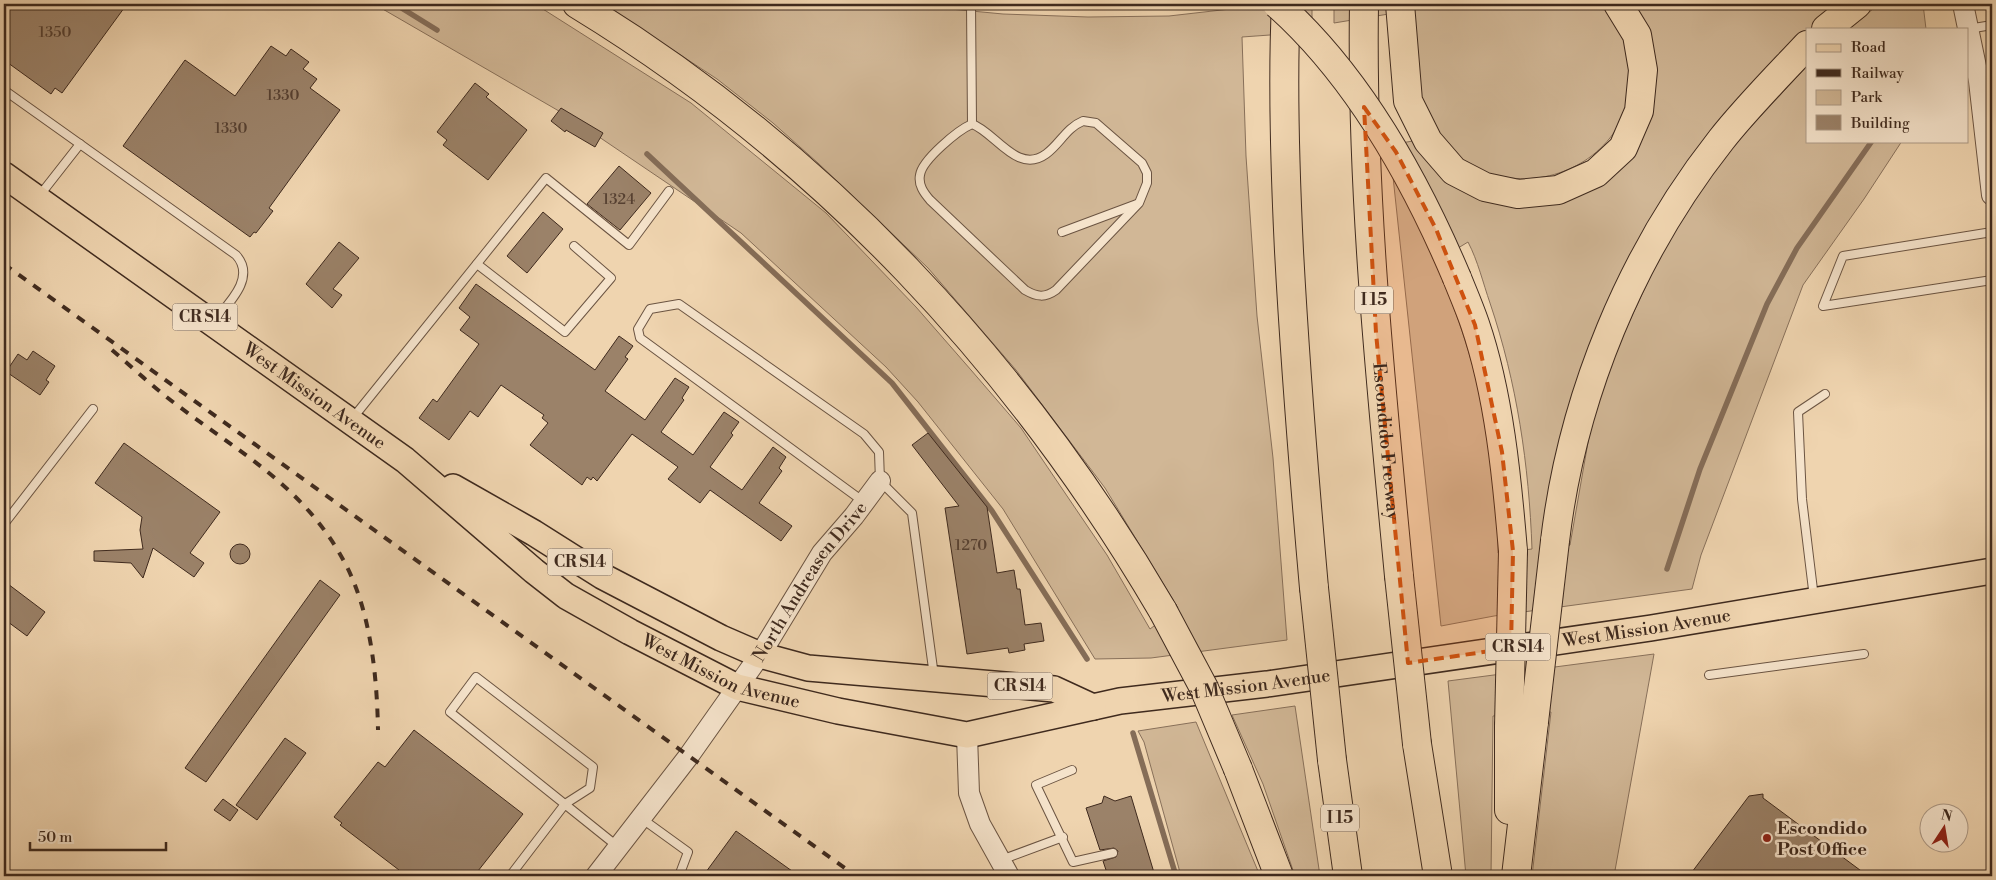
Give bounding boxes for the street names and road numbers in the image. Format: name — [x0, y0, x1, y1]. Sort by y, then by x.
road number: I 15 — [1355, 286, 1393, 314]
road number: CR S14 — [172, 304, 238, 330]
street label: West Mission Avenue — [238, 337, 390, 454]
street label: Escondido Freeway — [1368, 361, 1405, 521]
street label: North Andreasen Drive — [747, 497, 872, 666]
road number: CR S14 — [548, 548, 612, 576]
street label: West Mission Avenue — [1560, 603, 1732, 652]
street label: West Mission Avenue — [637, 628, 802, 713]
road number: CR S14 — [1486, 634, 1550, 660]
street label: West Mission Avenue — [1159, 663, 1332, 708]
road number: CR S14 — [988, 672, 1052, 699]
road number: I 15 — [1321, 804, 1359, 831]

